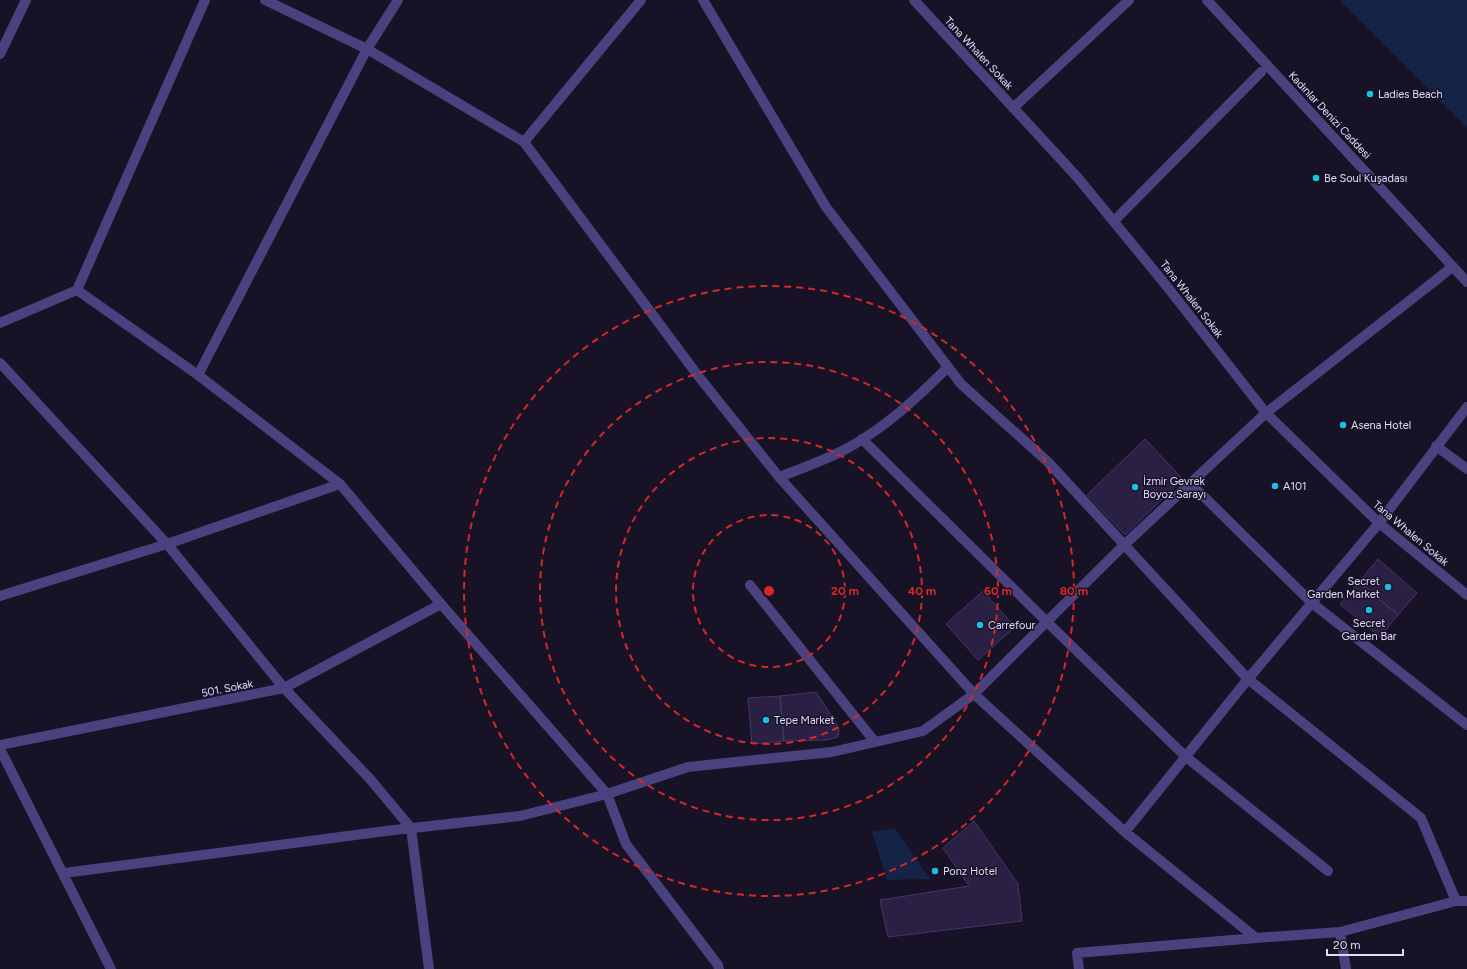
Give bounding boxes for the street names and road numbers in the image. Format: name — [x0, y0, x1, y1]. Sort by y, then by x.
street label: Tana Whalen Sokak — [942, 14, 1016, 93]
street label: Kadınlar Denizi Caddesi — [1286, 69, 1374, 162]
street label: Tana Whalen Sokak — [1157, 258, 1226, 341]
street label: Tana Whalen Sokak — [1370, 498, 1452, 569]
street label: 501. Sokak — [200, 677, 255, 700]

